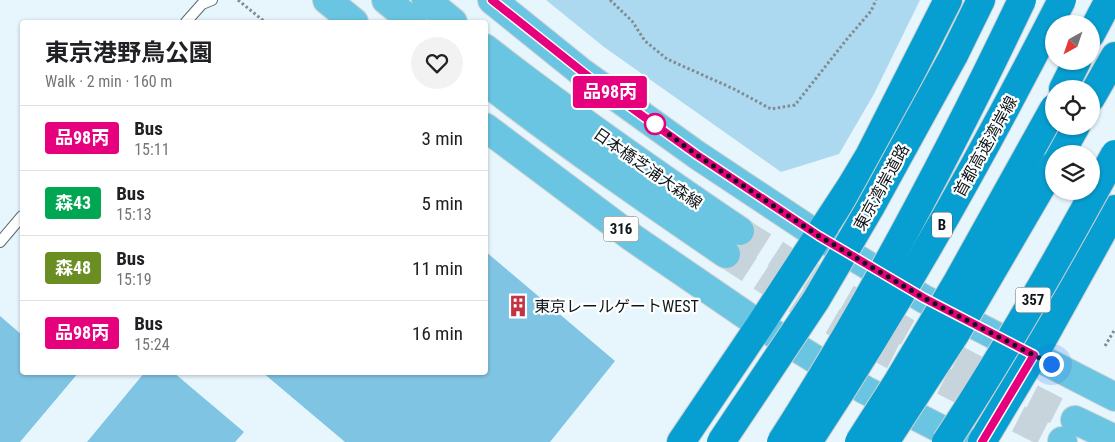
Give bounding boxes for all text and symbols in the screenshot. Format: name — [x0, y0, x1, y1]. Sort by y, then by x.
north arrow — [1045, 15, 1100, 70]
map controls — [1045, 15, 1100, 200]
button: heart — [411, 37, 463, 89]
text: 東京港野鳥公園 — [45, 39, 213, 67]
text: Walk · 2 min · 160 m — [45, 72, 172, 91]
line badge: 品98丙 — [575, 76, 645, 108]
button: locate — [1045, 80, 1100, 135]
text: 品98丙 — [583, 81, 637, 102]
street label: 首都高速湾岸線 — [950, 93, 1021, 200]
unlabelled marker — [644, 113, 666, 135]
text: Bus — [134, 117, 163, 140]
street label: 日本橋芝浦大森線 — [590, 124, 706, 213]
text: 品98丙 — [55, 127, 109, 148]
text: 3 min — [421, 127, 463, 150]
text: 15:11 — [134, 140, 170, 159]
street label: 東京湾岸道路 — [850, 141, 913, 234]
button: layers — [1045, 145, 1100, 200]
text: Bus — [116, 182, 145, 205]
text: 森43 — [55, 192, 91, 213]
text: 5 min — [421, 192, 463, 215]
text: 15:13 — [116, 205, 152, 224]
road number: B — [932, 212, 952, 238]
road number: 316 — [604, 216, 638, 242]
text: Bus — [116, 247, 145, 270]
text: 森48 — [55, 257, 91, 278]
text: 11 min — [412, 257, 463, 280]
text: 15:19 — [116, 270, 152, 289]
road number: 357 — [1016, 288, 1050, 312]
building icon: 東京レールゲートWEST — [505, 293, 531, 319]
place label: 東京レールゲートWEST — [534, 297, 699, 316]
text: Bus — [134, 312, 163, 335]
text: 品98丙 — [55, 322, 109, 343]
text: 16 min — [412, 322, 463, 345]
text: 15:24 — [134, 335, 170, 354]
your location — [1039, 352, 1064, 377]

